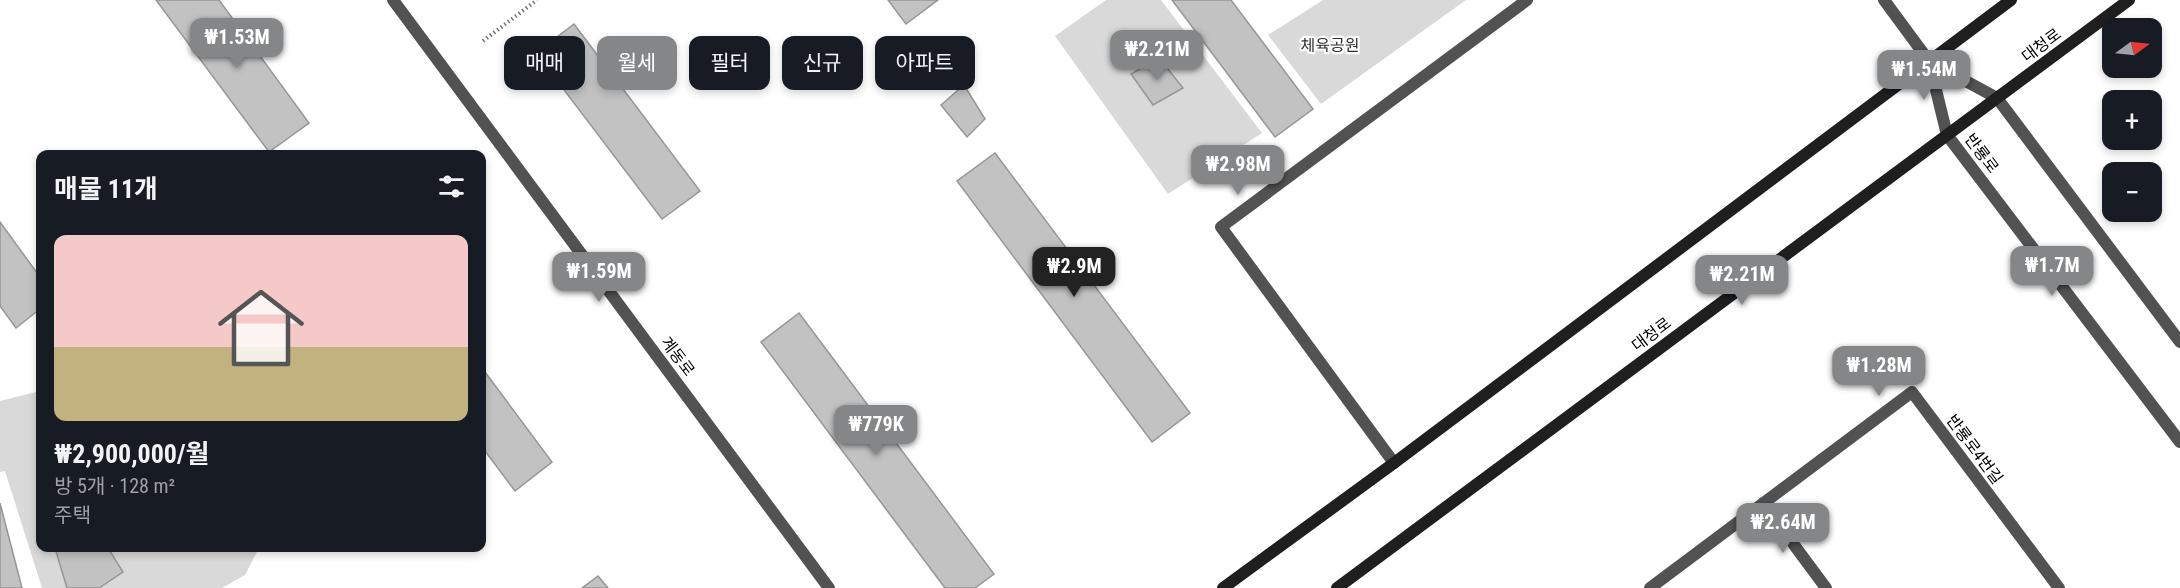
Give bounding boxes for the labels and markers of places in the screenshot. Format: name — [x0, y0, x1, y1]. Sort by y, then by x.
pin: ₩1.53M — [188, 18, 286, 69]
pin: ₩2.21M — [1108, 30, 1206, 81]
pin: ₩1.54M — [1875, 50, 1973, 101]
pin: ₩2.98M — [1189, 145, 1287, 196]
pin: ₩1.7M — [2010, 246, 2094, 297]
pin: ₩2.9M — [1032, 247, 1116, 298]
pin: ₩1.59M — [550, 252, 648, 303]
pin: ₩2.21M — [1693, 255, 1791, 306]
pin: ₩1.28M — [1830, 346, 1928, 397]
pin: ₩779K — [834, 405, 918, 456]
pin: ₩2.64M — [1734, 503, 1832, 554]

